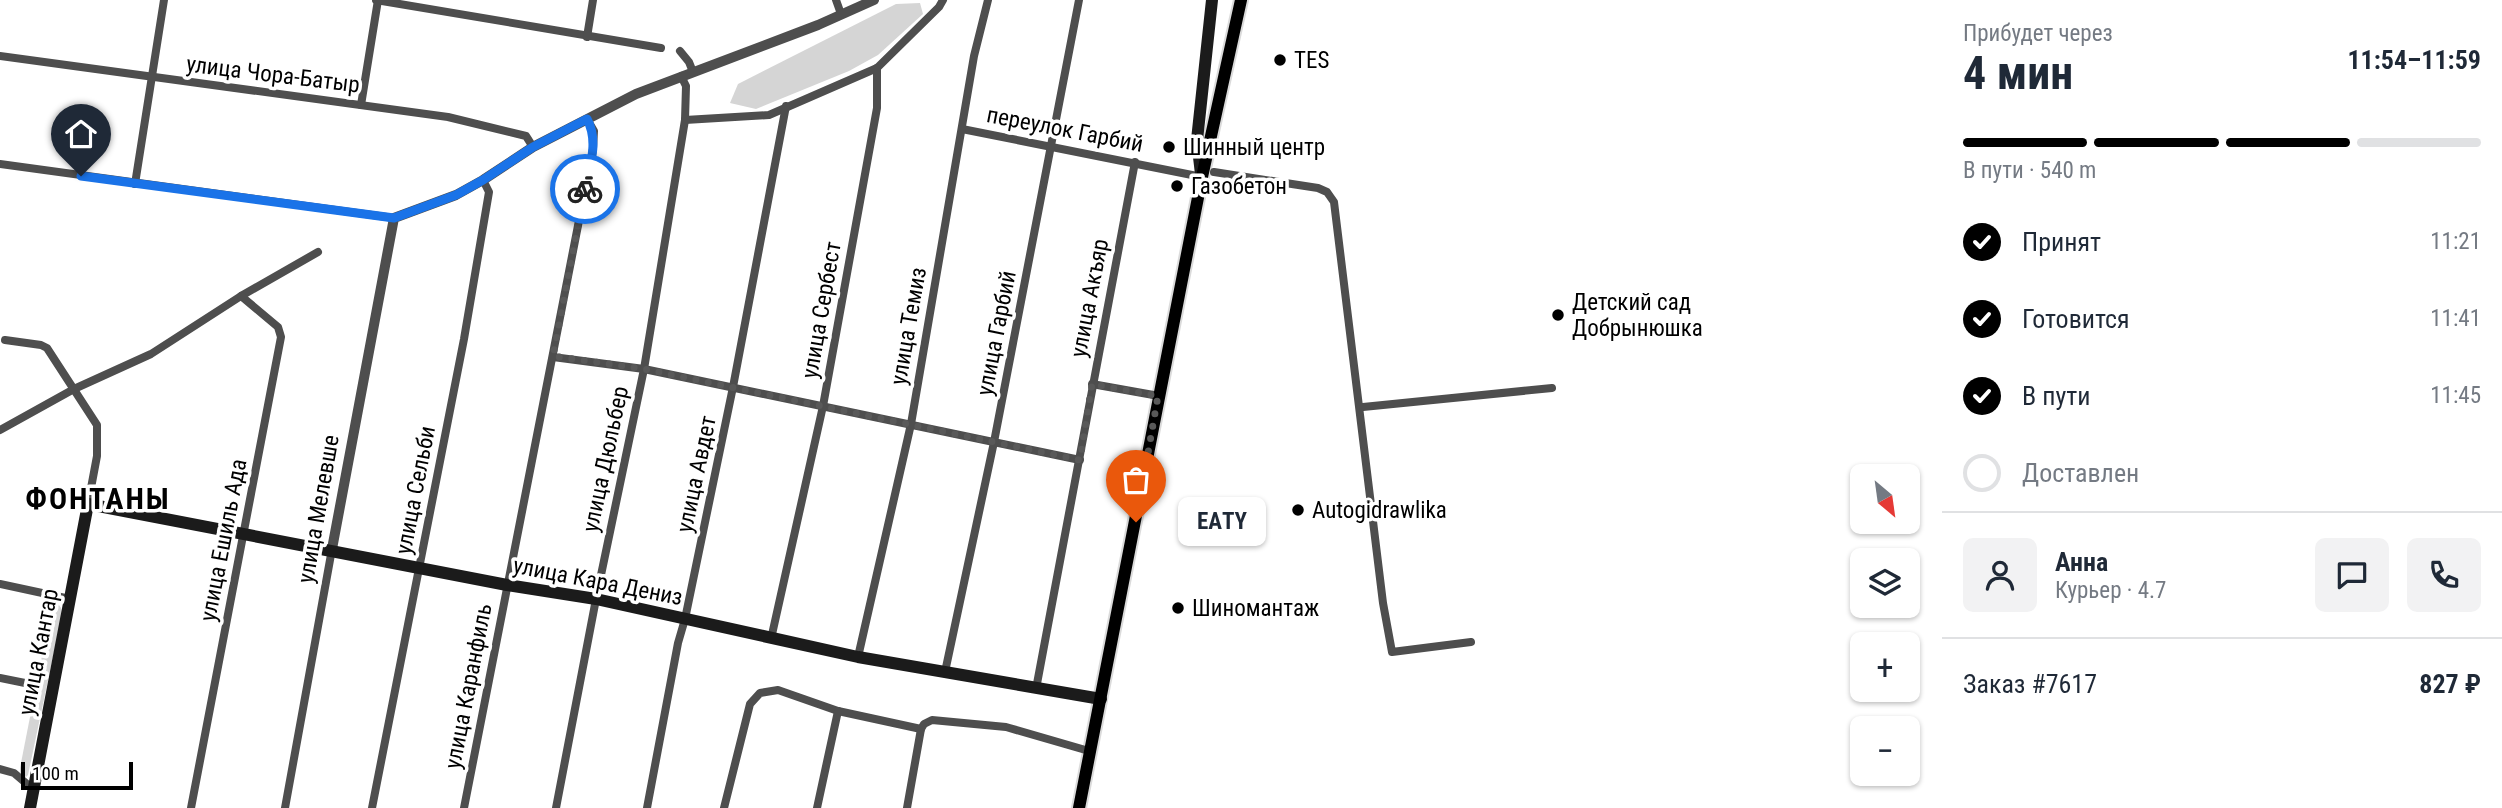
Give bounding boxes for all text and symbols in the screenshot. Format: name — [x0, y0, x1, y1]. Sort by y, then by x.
text: Прибудет через — [1963, 20, 2113, 47]
text: 11:54–11:59 — [2347, 45, 2481, 75]
text: 4 мин — [1963, 46, 2073, 100]
place label: TES — [1294, 47, 1329, 74]
street label: улица Чора-Батыр — [185, 50, 361, 99]
marker: TES — [1272, 52, 1288, 68]
street label: переулок Гарбий — [984, 101, 1145, 158]
pin — [51, 104, 111, 176]
icon: home — [62, 115, 100, 153]
place label: Шинный центр — [1183, 134, 1325, 161]
marker: Шинный центр — [1161, 139, 1177, 155]
courier — [550, 154, 620, 224]
text: В пути · 540 m — [1963, 157, 2096, 184]
icon: bike — [566, 170, 604, 208]
place label: Газобетон — [1191, 173, 1287, 200]
marker: Газобетон — [1169, 178, 1185, 194]
icon: check — [1963, 223, 2001, 261]
text: Принят — [2022, 227, 2101, 257]
text: 11:21 — [2430, 228, 2481, 255]
street label: улица Акъяр — [1065, 237, 1114, 360]
street label: улица Сербест — [796, 239, 847, 381]
street label: улица Темиз — [885, 265, 932, 387]
street label: улица Гарбий — [971, 268, 1022, 398]
place label: Детский сад Добрынюшка — [1572, 289, 1703, 342]
icon: check — [1963, 300, 2001, 338]
text: Готовится — [2022, 304, 2130, 334]
text: 11:41 — [2430, 305, 2481, 332]
marker: Детский сад Добрынюшка — [1550, 307, 1566, 323]
icon: check — [1963, 377, 2001, 415]
text: В пути — [2022, 381, 2091, 411]
text: 11:45 — [2430, 382, 2481, 409]
street label: улица Дюльбер — [577, 384, 634, 534]
street label: улица Авдет — [671, 413, 722, 535]
street label: улица Сельби — [390, 424, 441, 557]
street label: улица Мелевше — [292, 433, 345, 585]
pin — [1106, 450, 1166, 522]
street label: улица Ешиль Ада — [195, 457, 252, 624]
text: Доставлен — [2022, 458, 2139, 488]
icon: bag — [1117, 461, 1155, 499]
north arrow — [1850, 464, 1920, 534]
map controls — [1850, 464, 1920, 786]
district label: ФОНТАНЫ — [25, 481, 171, 516]
place label: Autogidrawlika — [1312, 497, 1447, 524]
callout: EАTY — [1178, 498, 1266, 546]
marker: Autogidrawlika — [1290, 502, 1306, 518]
text: EАTY — [1197, 508, 1247, 535]
button: person — [1963, 538, 2037, 612]
button: chat — [2315, 538, 2389, 612]
button: phone — [2407, 538, 2481, 612]
text: Анна — [2055, 547, 2108, 577]
button: layers — [1850, 548, 1920, 618]
street label: улица Кара Дениз — [511, 552, 685, 611]
text: Курьер · 4.7 — [2055, 577, 2166, 604]
street label: улица Кантар — [13, 586, 64, 718]
place label: Шиномантаж — [1192, 595, 1319, 622]
marker: Шиномантаж — [1170, 600, 1186, 616]
street label: улица Каранфиль — [439, 601, 498, 771]
button: + — [1850, 632, 1920, 702]
text: Заказ #7617 — [1963, 669, 2097, 699]
text: 827 ₽ — [2419, 669, 2481, 699]
button: − — [1850, 716, 1920, 786]
scale bar — [21, 759, 133, 791]
text: 100 m — [32, 762, 79, 785]

